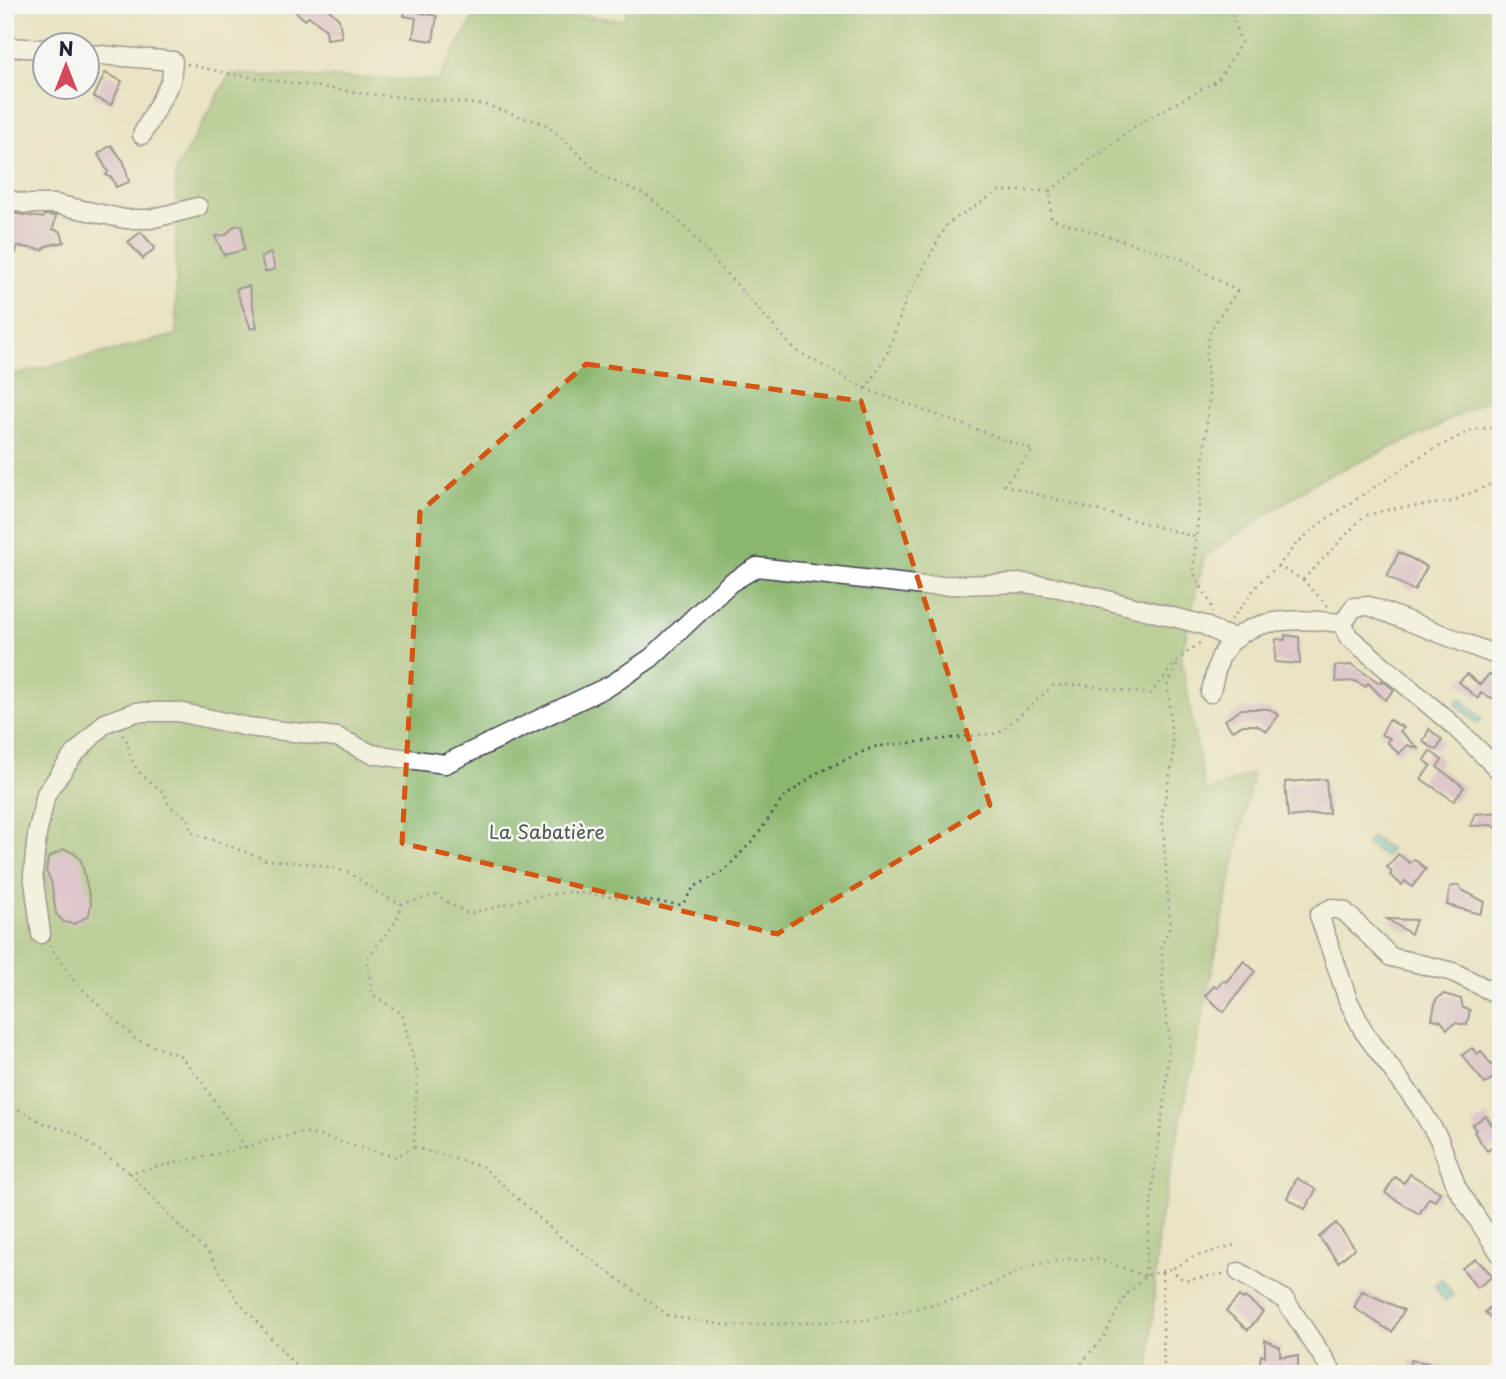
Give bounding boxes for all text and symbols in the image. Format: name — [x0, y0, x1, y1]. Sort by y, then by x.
north arrow — [32, 32, 102, 102]
text: N — [58, 34, 74, 62]
park label: La Sabatière — [489, 817, 605, 845]

